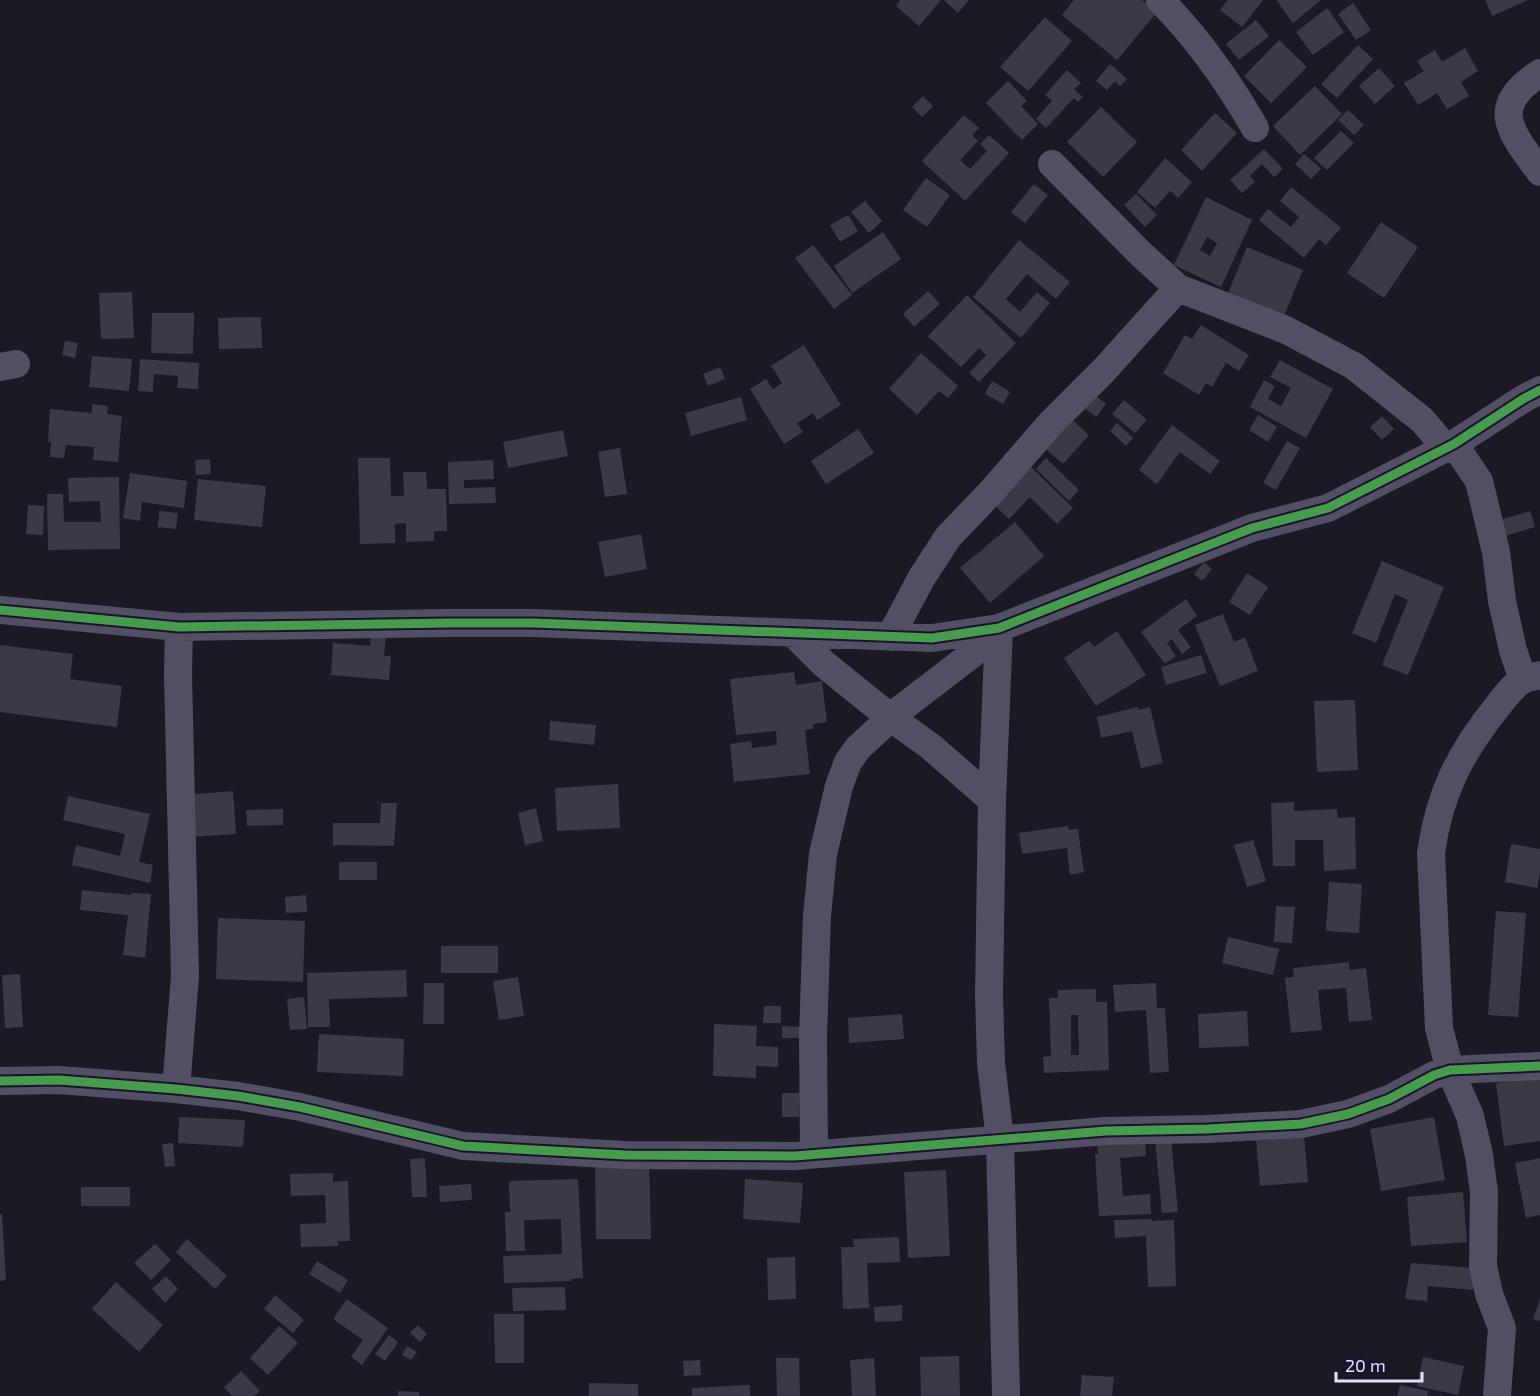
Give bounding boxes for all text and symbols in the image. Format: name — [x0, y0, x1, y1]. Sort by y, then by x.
scale bar — [1336, 1345, 1422, 1383]
text: 20 m — [1345, 1354, 1386, 1376]

